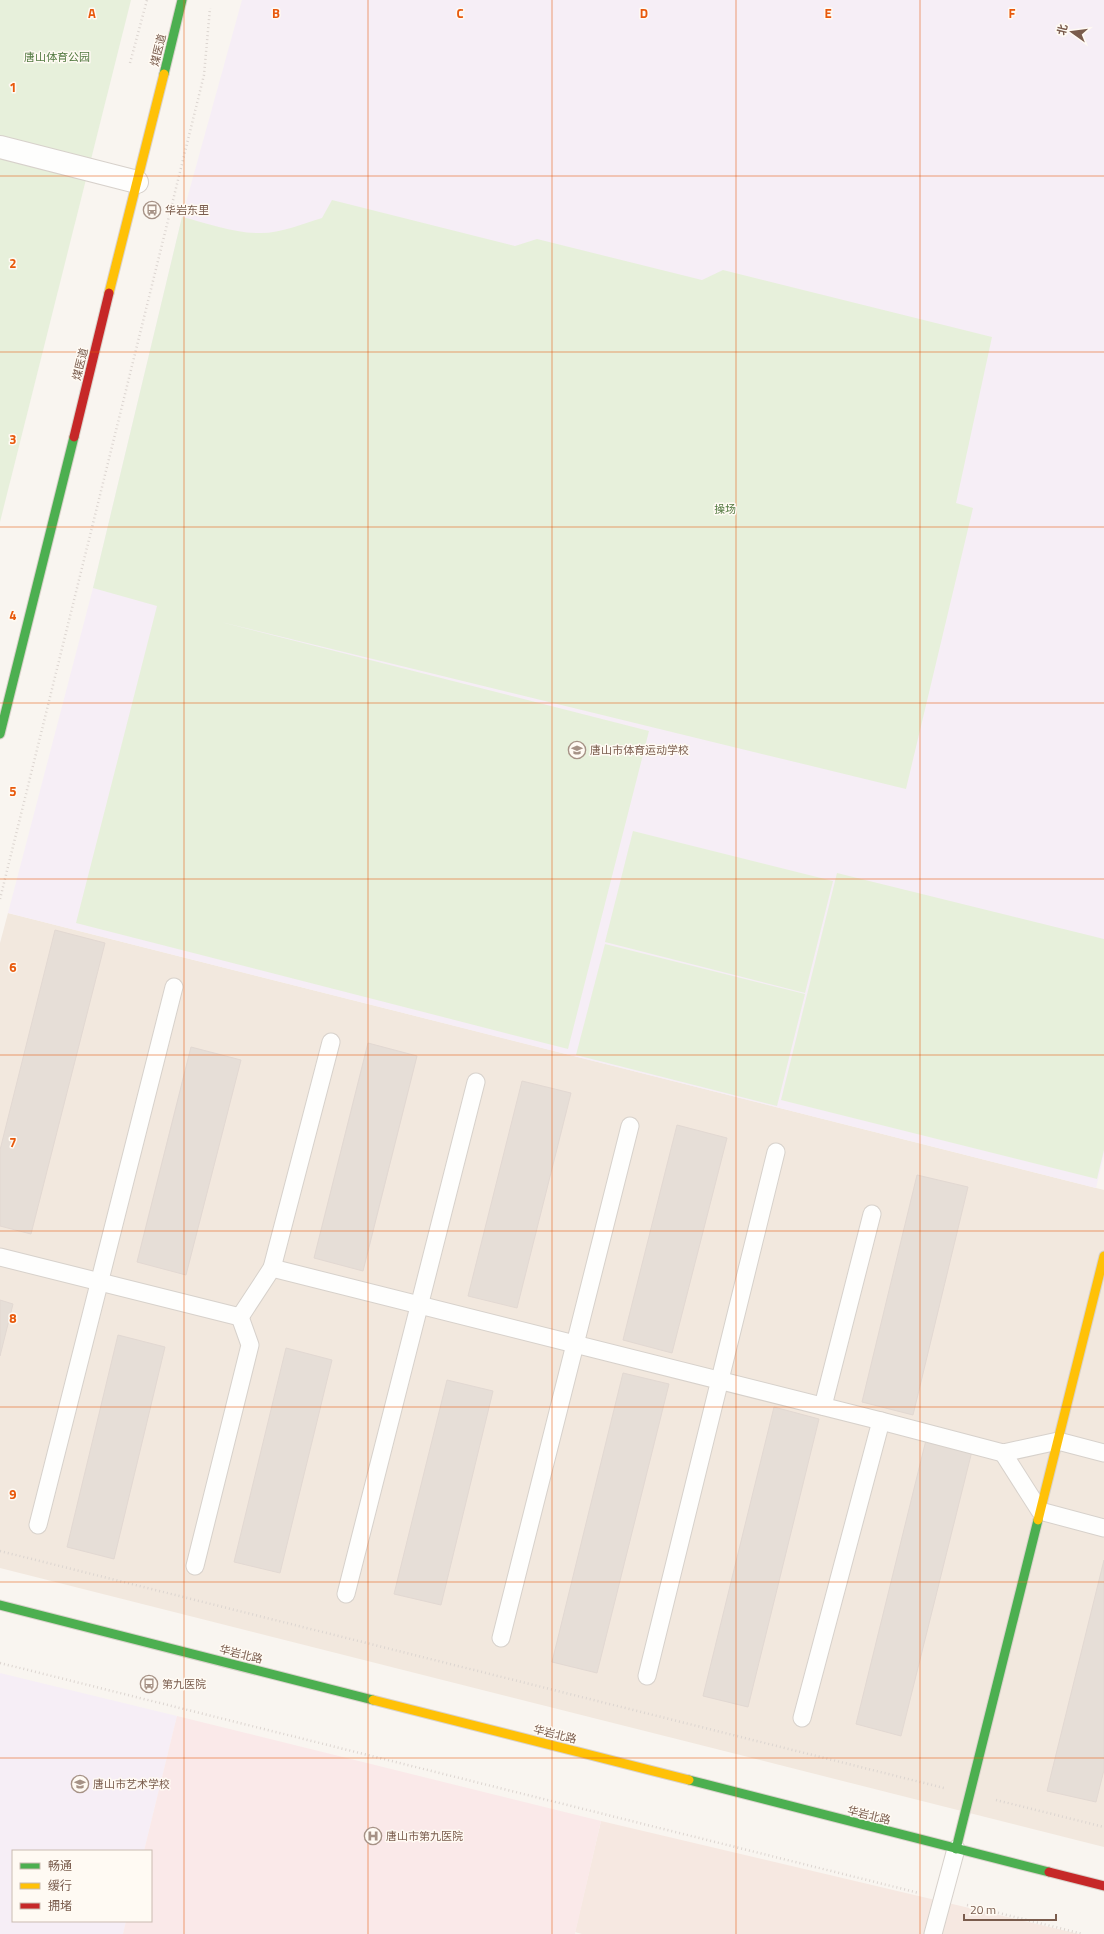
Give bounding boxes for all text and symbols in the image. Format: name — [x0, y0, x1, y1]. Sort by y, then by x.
text: A — [88, 3, 96, 23]
text: B — [272, 3, 280, 23]
text: C — [456, 3, 464, 23]
text: D — [640, 3, 648, 23]
text: E — [824, 3, 832, 23]
text: F — [1009, 3, 1016, 23]
north arrow — [1052, 12, 1092, 52]
text: 北 — [1053, 22, 1071, 37]
street label: 煤医道 — [146, 32, 170, 68]
park label: 唐山体育公园 — [24, 49, 90, 65]
text: 1 — [9, 77, 17, 97]
bus stop icon: 华岩东里 — [142, 200, 162, 220]
place label: 华岩东里 — [165, 202, 209, 218]
text: 2 — [9, 253, 17, 273]
street label: 煤医道 — [68, 346, 92, 382]
text: 3 — [9, 429, 17, 449]
park label: 操场 — [714, 501, 736, 517]
text: 4 — [9, 605, 17, 625]
school or university icon: 唐山市体育运动学校 — [567, 740, 587, 760]
place label: 唐山市体育运动学校 — [590, 742, 689, 758]
text: 5 — [9, 781, 17, 801]
text: 6 — [9, 957, 17, 977]
text: 7 — [9, 1132, 17, 1152]
text: 8 — [9, 1308, 17, 1328]
text: 9 — [9, 1484, 17, 1504]
street label: 华岩北路 — [218, 1641, 264, 1667]
bus stop icon: 第九医院 — [139, 1674, 159, 1694]
place label: 第九医院 — [162, 1676, 206, 1692]
street label: 华岩北路 — [532, 1721, 578, 1747]
school or university icon: 唐山市艺术学校 — [70, 1774, 90, 1794]
place label: 唐山市艺术学校 — [93, 1776, 170, 1792]
street label: 华岩北路 — [846, 1802, 892, 1828]
hospital icon: 唐山市第九医院 — [363, 1826, 383, 1846]
place label: 唐山市第九医院 — [386, 1828, 463, 1844]
legend — [12, 1850, 152, 1922]
text: 畅通 — [48, 1856, 72, 1875]
text: 缓行 — [48, 1876, 72, 1895]
text: 拥堵 — [48, 1896, 72, 1915]
scale bar — [964, 1896, 1056, 1922]
text: 20 m — [970, 1900, 996, 1919]

